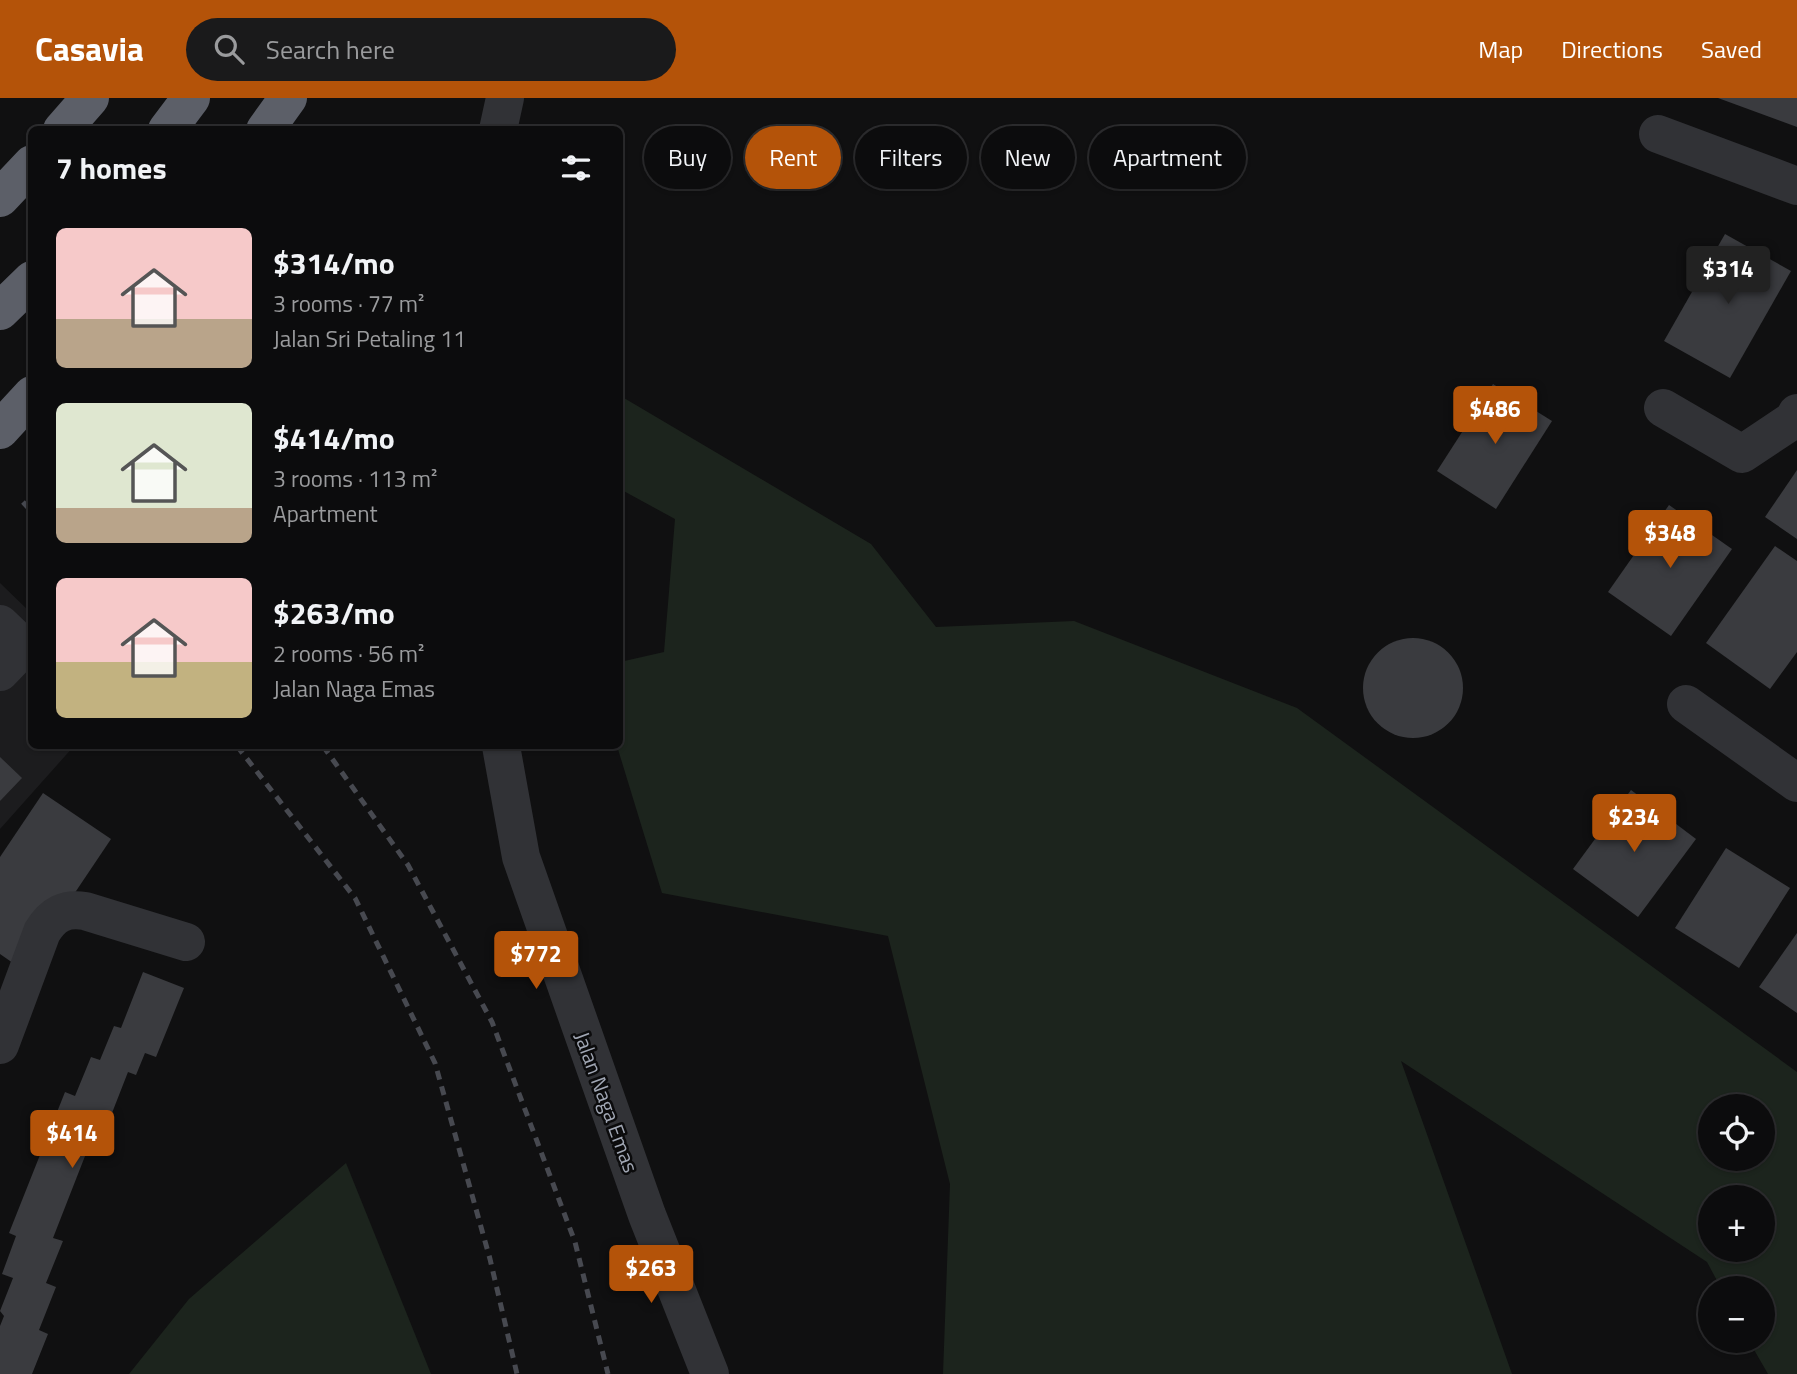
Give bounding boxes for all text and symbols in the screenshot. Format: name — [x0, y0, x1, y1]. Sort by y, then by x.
search box — [186, 18, 676, 81]
text: Casavia — [35, 24, 144, 74]
icon: search — [210, 30, 248, 68]
text: Search here — [266, 30, 395, 69]
text: Map — [1478, 31, 1523, 67]
text: Directions — [1561, 31, 1663, 67]
text: Saved — [1701, 31, 1762, 67]
chip: Buy — [644, 126, 731, 189]
chip: Rent — [745, 126, 841, 189]
chip: Filters — [855, 126, 967, 189]
chip: New — [981, 126, 1075, 189]
chip: Apartment — [1089, 126, 1246, 189]
text: 7 homes — [56, 145, 167, 191]
icon: filters — [557, 149, 595, 187]
text: $314/mo — [273, 240, 395, 286]
pin: $314 — [1687, 246, 1769, 306]
text: $314 — [1702, 251, 1754, 286]
icon: home — [112, 256, 196, 340]
text: 3 rooms · 77 m² — [273, 286, 424, 321]
text: Jalan Sri Petaling 11 — [273, 321, 466, 356]
pin: $486 — [1454, 386, 1536, 446]
text: $486 — [1469, 391, 1521, 426]
text: $414/mo — [273, 415, 395, 461]
icon: home — [112, 431, 196, 515]
text: 3 rooms · 113 m² — [273, 461, 437, 496]
text: Apartment — [273, 496, 378, 531]
pin: $348 — [1629, 510, 1711, 570]
text: $348 — [1644, 515, 1696, 550]
text: $263/mo — [273, 590, 395, 636]
icon: home — [112, 606, 196, 690]
text: 2 rooms · 56 m² — [273, 636, 424, 671]
text: Jalan Naga Emas — [273, 671, 435, 706]
pin: $234 — [1593, 794, 1675, 854]
text: $234 — [1608, 799, 1660, 834]
pin: $772 — [495, 932, 577, 991]
text: $772 — [510, 936, 562, 971]
street label: Jalan Naga Emas — [567, 1027, 647, 1177]
map controls — [1698, 1094, 1775, 1353]
button: locate — [1698, 1094, 1775, 1171]
pin: $414 — [31, 1110, 113, 1170]
text: $414 — [46, 1115, 98, 1150]
button: + — [1698, 1185, 1775, 1262]
pin: $263 — [610, 1246, 692, 1305]
text: $263 — [625, 1250, 677, 1285]
button: − — [1698, 1276, 1775, 1353]

